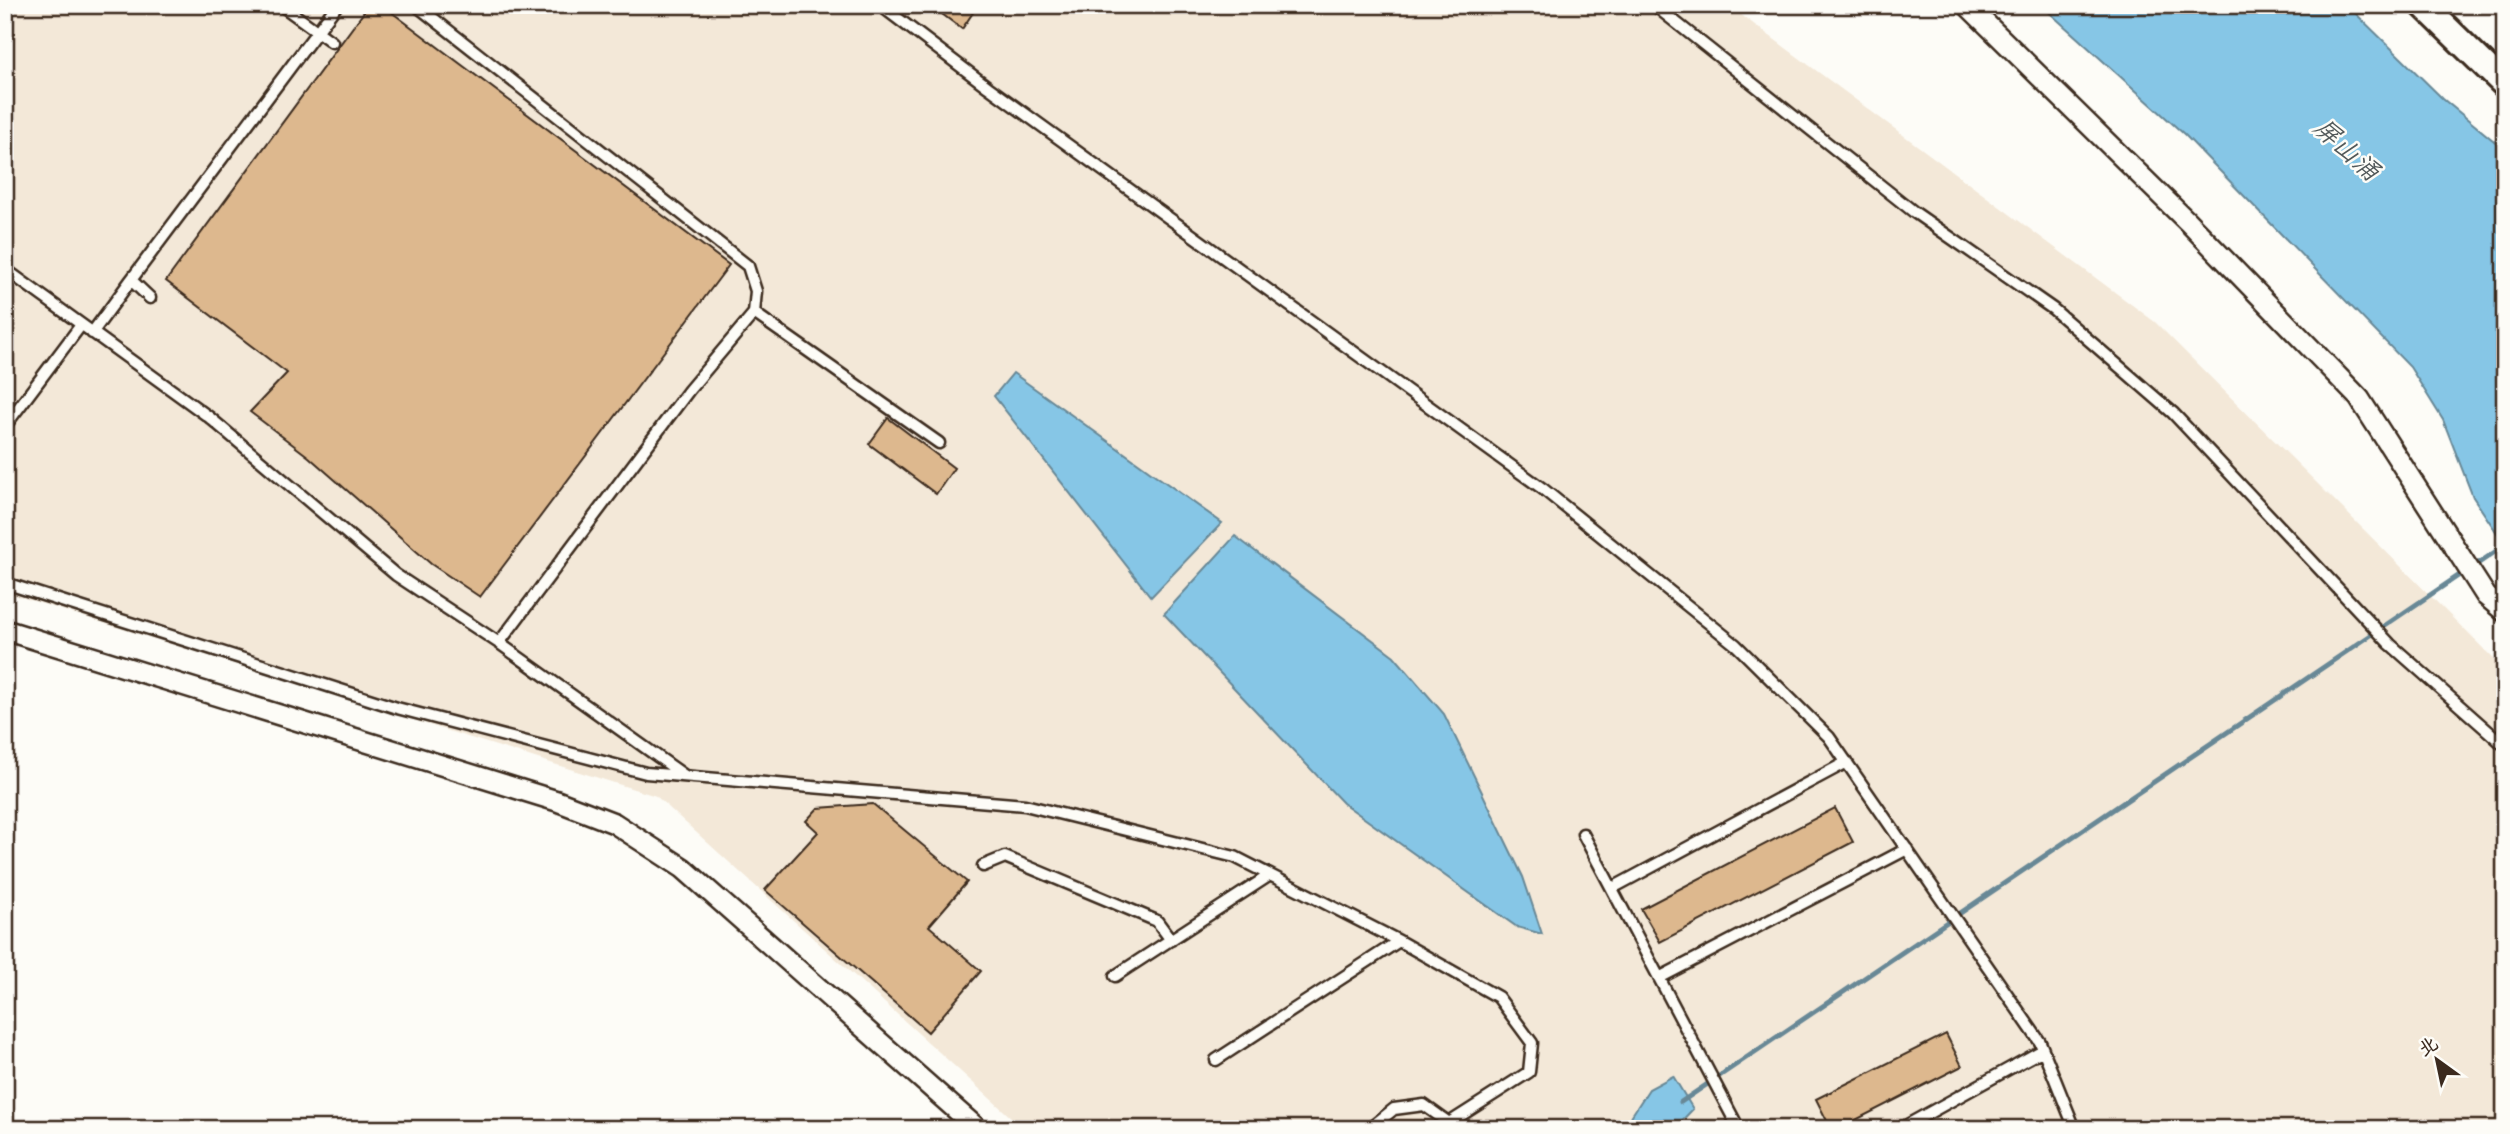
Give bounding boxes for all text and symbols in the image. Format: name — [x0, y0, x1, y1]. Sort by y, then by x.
water label: 屏山涌 — [2305, 114, 2385, 191]
north arrow — [2402, 1026, 2472, 1096]
text: 北 — [2415, 1034, 2444, 1064]

